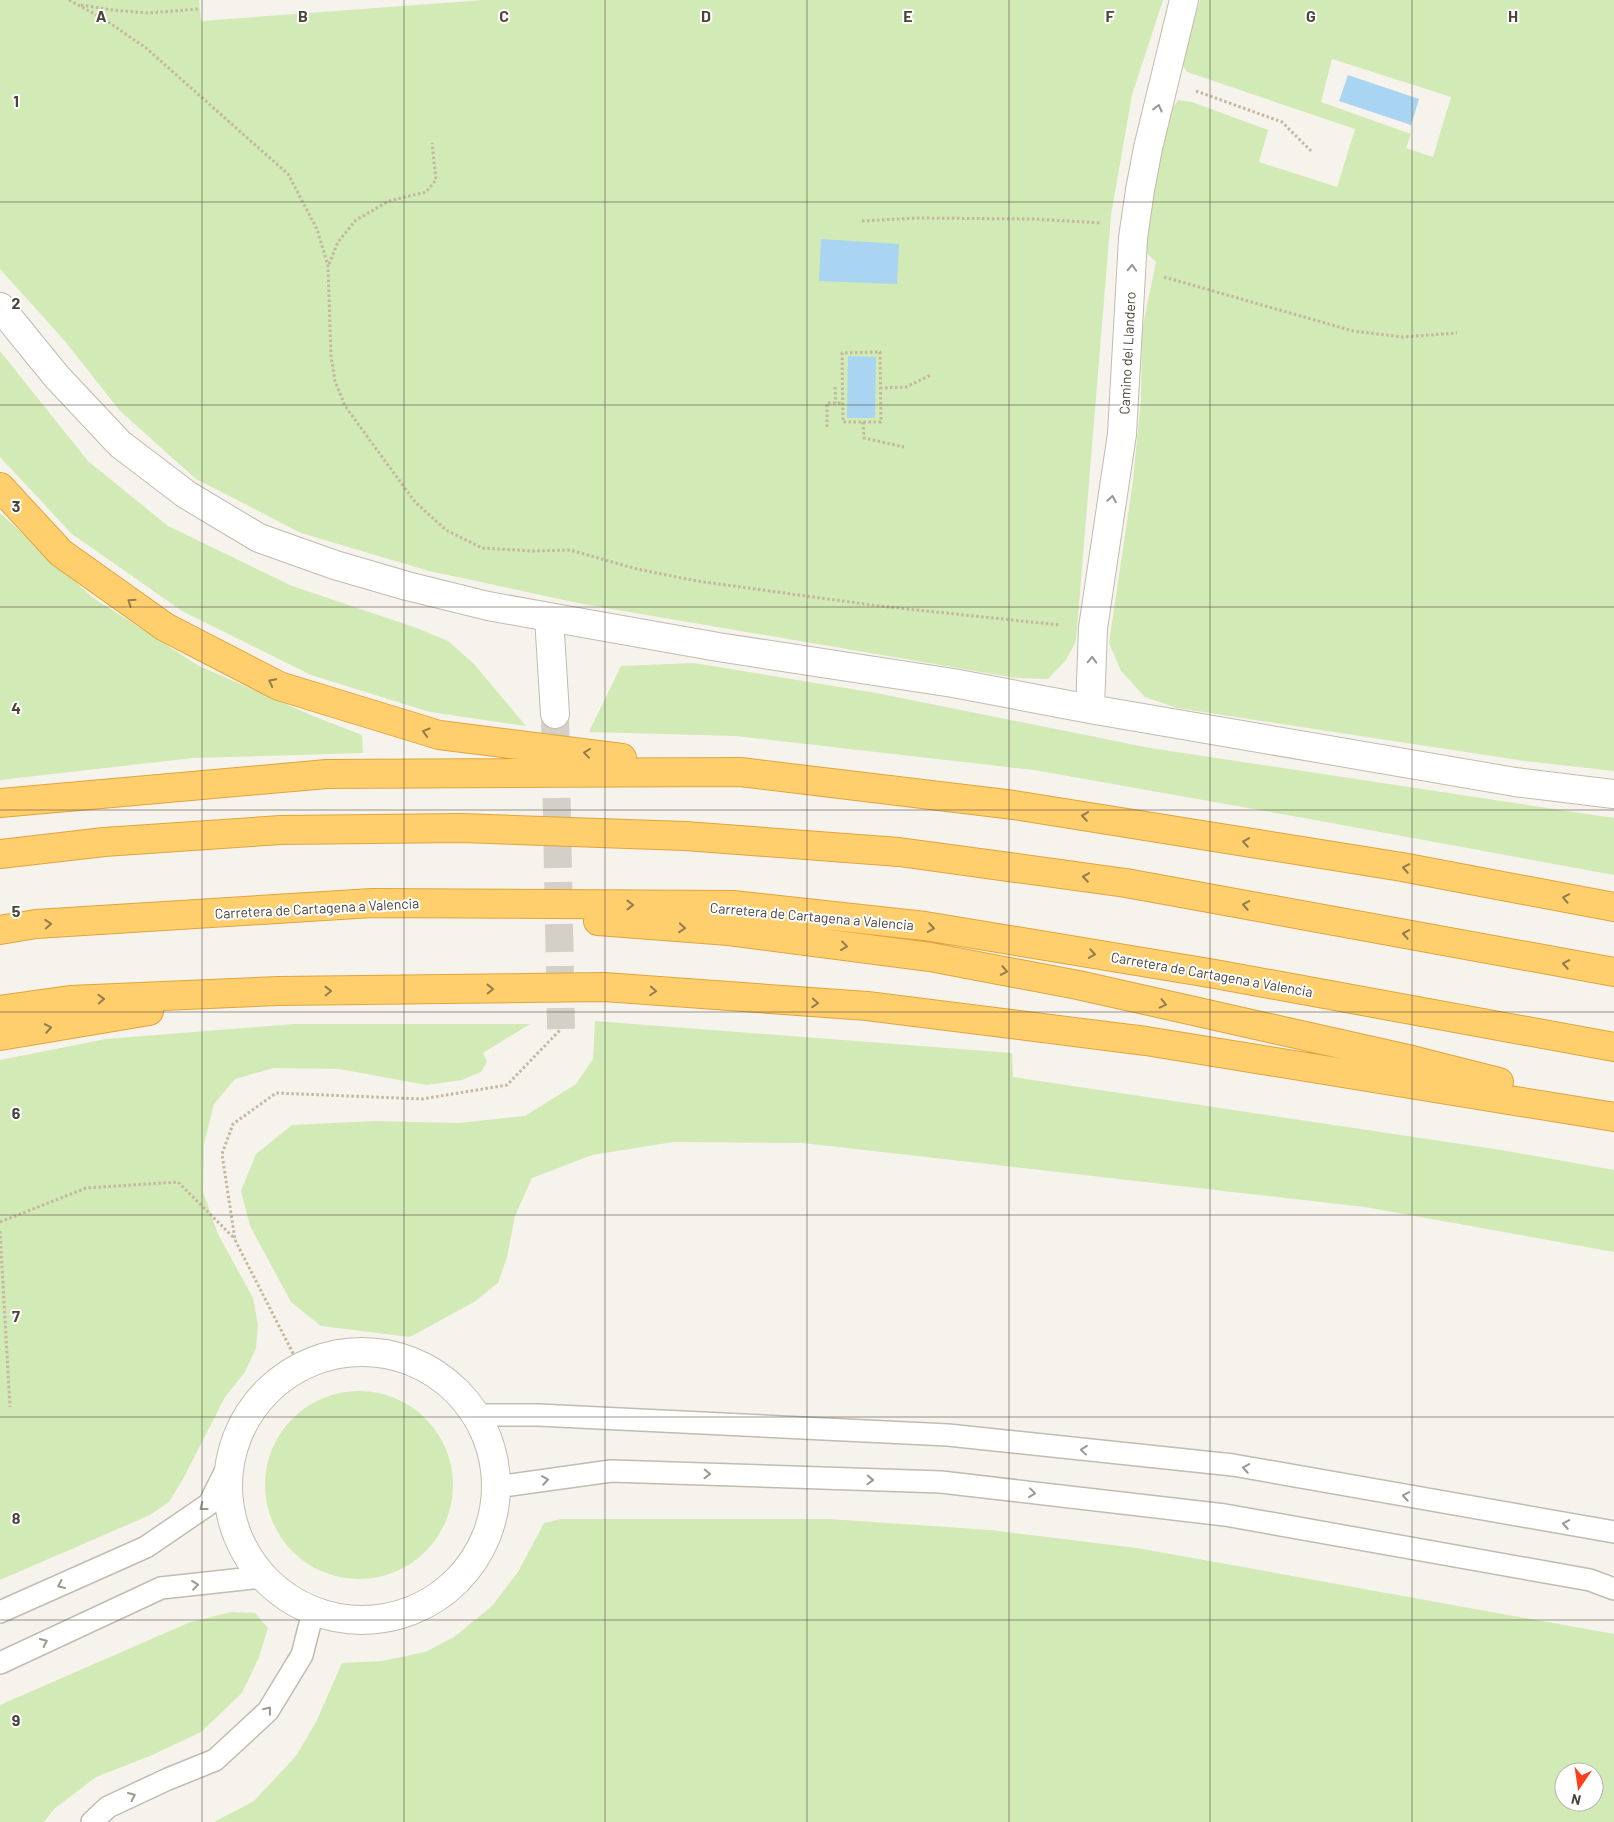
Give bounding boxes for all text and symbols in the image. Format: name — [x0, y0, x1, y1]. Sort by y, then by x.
text: A — [96, 6, 107, 25]
text: B — [298, 6, 308, 25]
text: C — [499, 6, 509, 25]
text: D — [701, 6, 711, 25]
text: E — [903, 6, 913, 25]
text: F — [1106, 6, 1115, 25]
text: G — [1306, 6, 1316, 25]
text: H — [1508, 6, 1518, 25]
text: 1 — [13, 91, 19, 110]
one-way arrow — [1152, 103, 1163, 112]
one-way arrow — [1126, 263, 1137, 271]
street label: Camino del Llandero — [1115, 291, 1139, 415]
text: 2 — [12, 293, 21, 312]
one-way arrow — [1106, 495, 1117, 503]
text: 3 — [12, 496, 20, 515]
one-way arrow — [127, 599, 136, 608]
one-way arrow — [1086, 656, 1097, 664]
one-way arrow — [268, 678, 277, 688]
text: 4 — [11, 698, 21, 717]
one-way arrow — [423, 727, 431, 737]
one-way arrow — [583, 748, 591, 759]
one-way arrow — [1081, 812, 1090, 822]
one-way arrow — [1242, 837, 1250, 848]
one-way arrow — [1402, 863, 1411, 873]
one-way arrow — [1082, 873, 1091, 883]
one-way arrow — [1562, 893, 1571, 903]
street label: Carretera de Cartagena a Valencia — [214, 894, 420, 922]
one-way arrow — [626, 899, 634, 910]
street label: Carretera de Cartagena a Valencia — [709, 899, 915, 933]
one-way arrow — [1242, 900, 1251, 910]
text: 5 — [12, 901, 21, 920]
one-way arrow — [45, 918, 53, 929]
one-way arrow — [679, 922, 687, 933]
one-way arrow — [927, 922, 936, 932]
one-way arrow — [1402, 930, 1411, 940]
one-way arrow — [840, 940, 848, 951]
one-way arrow — [1087, 948, 1096, 958]
street label: Carretera de Cartagena a Valencia — [1110, 948, 1314, 1000]
one-way arrow — [1562, 959, 1570, 969]
one-way arrow — [1000, 965, 1009, 976]
one-way arrow — [487, 984, 495, 994]
one-way arrow — [649, 985, 657, 996]
one-way arrow — [324, 986, 332, 996]
one-way arrow — [97, 993, 105, 1004]
one-way arrow — [811, 997, 819, 1008]
one-way arrow — [1159, 998, 1168, 1009]
one-way arrow — [44, 1024, 52, 1034]
text: 6 — [12, 1103, 21, 1122]
text: 7 — [12, 1306, 20, 1325]
one-way arrow — [1080, 1444, 1088, 1455]
one-way arrow — [1241, 1463, 1250, 1473]
one-way arrow — [704, 1469, 712, 1480]
one-way arrow — [866, 1474, 874, 1485]
one-way arrow — [542, 1475, 550, 1486]
one-way arrow — [1028, 1487, 1036, 1498]
one-way arrow — [1401, 1491, 1410, 1501]
one-way arrow — [200, 1502, 209, 1510]
text: 8 — [12, 1508, 21, 1527]
one-way arrow — [1561, 1520, 1570, 1530]
one-way arrow — [57, 1578, 66, 1589]
one-way arrow — [191, 1580, 199, 1591]
one-way arrow — [39, 1638, 48, 1649]
one-way arrow — [262, 1707, 271, 1716]
text: 9 — [12, 1710, 20, 1729]
north arrow — [1554, 1762, 1604, 1812]
one-way arrow — [127, 1791, 136, 1802]
text: N — [1570, 1791, 1582, 1809]

